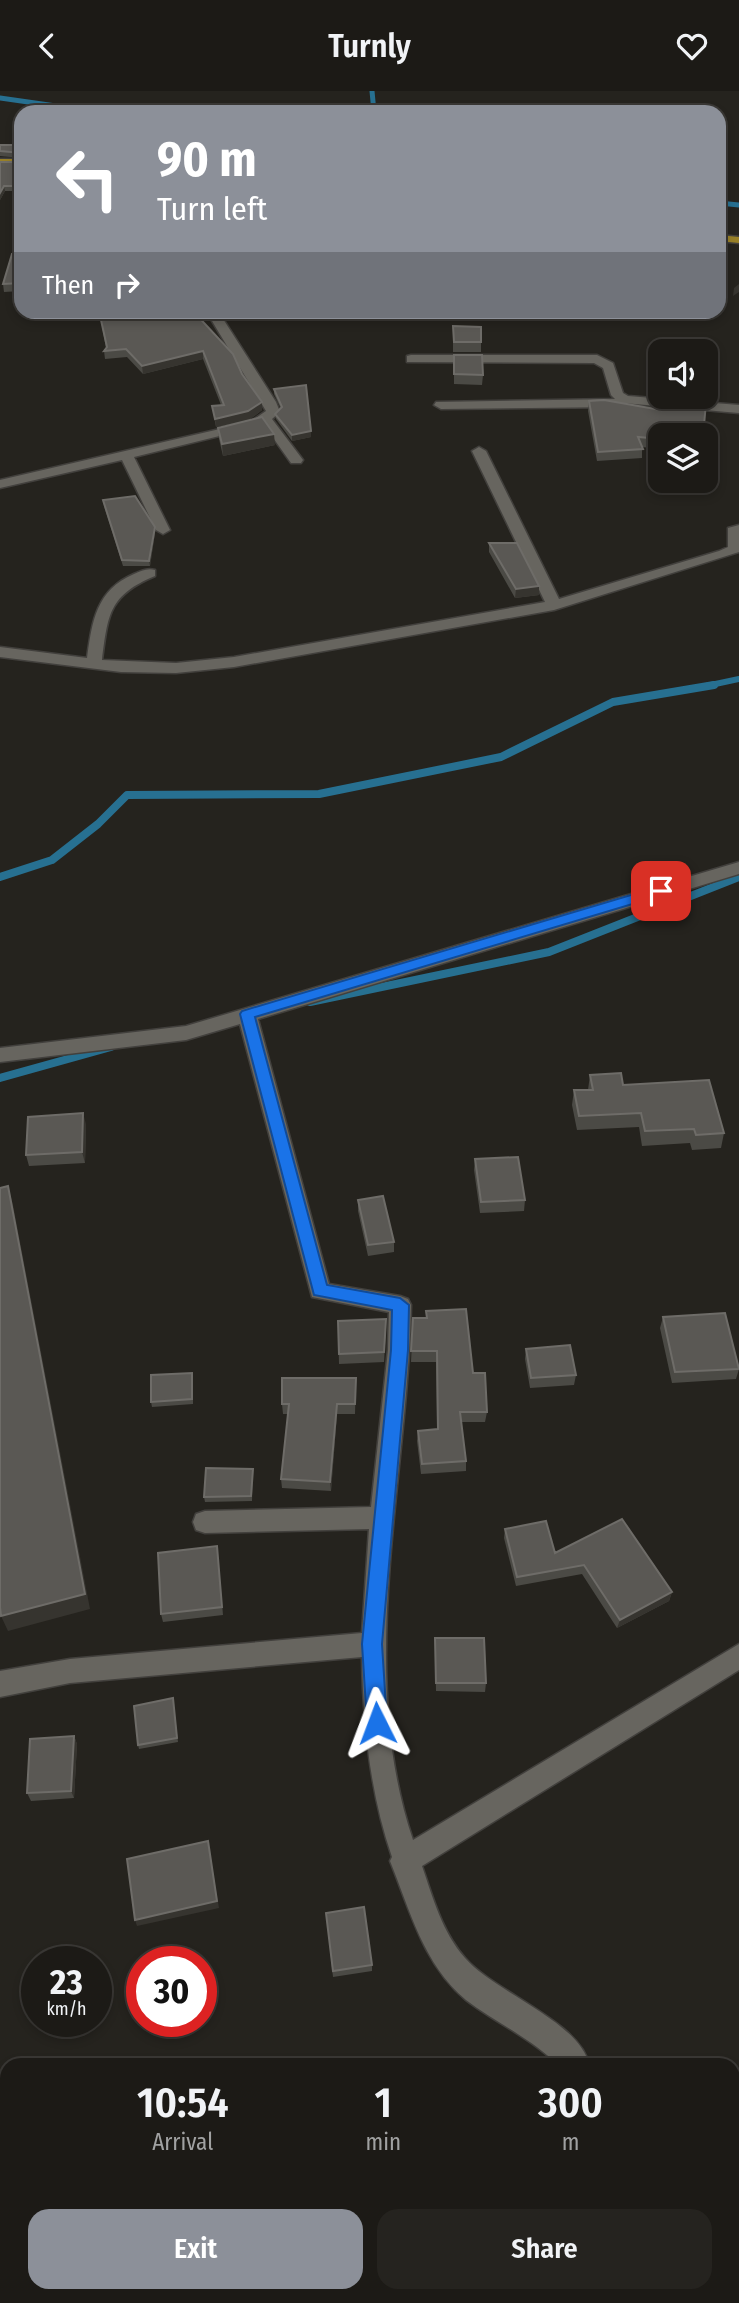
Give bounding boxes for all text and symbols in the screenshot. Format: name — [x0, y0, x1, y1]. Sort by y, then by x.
icon: back — [28, 27, 66, 65]
text: Turnly — [328, 27, 411, 65]
icon: heart — [673, 27, 711, 65]
text: 90 m — [157, 130, 257, 189]
icon: left — [42, 133, 133, 224]
text: Turn left — [157, 190, 267, 228]
icon: right — [108, 266, 146, 304]
text: Then — [42, 270, 94, 301]
map controls — [648, 339, 718, 493]
button: sound — [648, 339, 718, 409]
button: layers — [648, 423, 718, 493]
pin — [631, 861, 691, 921]
icon: arrive — [642, 872, 680, 910]
position arrow — [340, 1686, 414, 1760]
speed limit sign: 30 — [126, 1946, 217, 2037]
text: 23 — [50, 1961, 83, 2003]
text: km/h — [46, 1998, 87, 2020]
text: 10:54 — [137, 2078, 229, 2128]
text: 1 — [375, 2078, 392, 2128]
text: 300 — [538, 2078, 603, 2128]
text: Arrival — [152, 2128, 213, 2156]
text: min — [365, 2128, 401, 2156]
text: m — [562, 2128, 579, 2156]
button: Exit — [28, 2209, 363, 2289]
button: Share — [377, 2209, 712, 2289]

